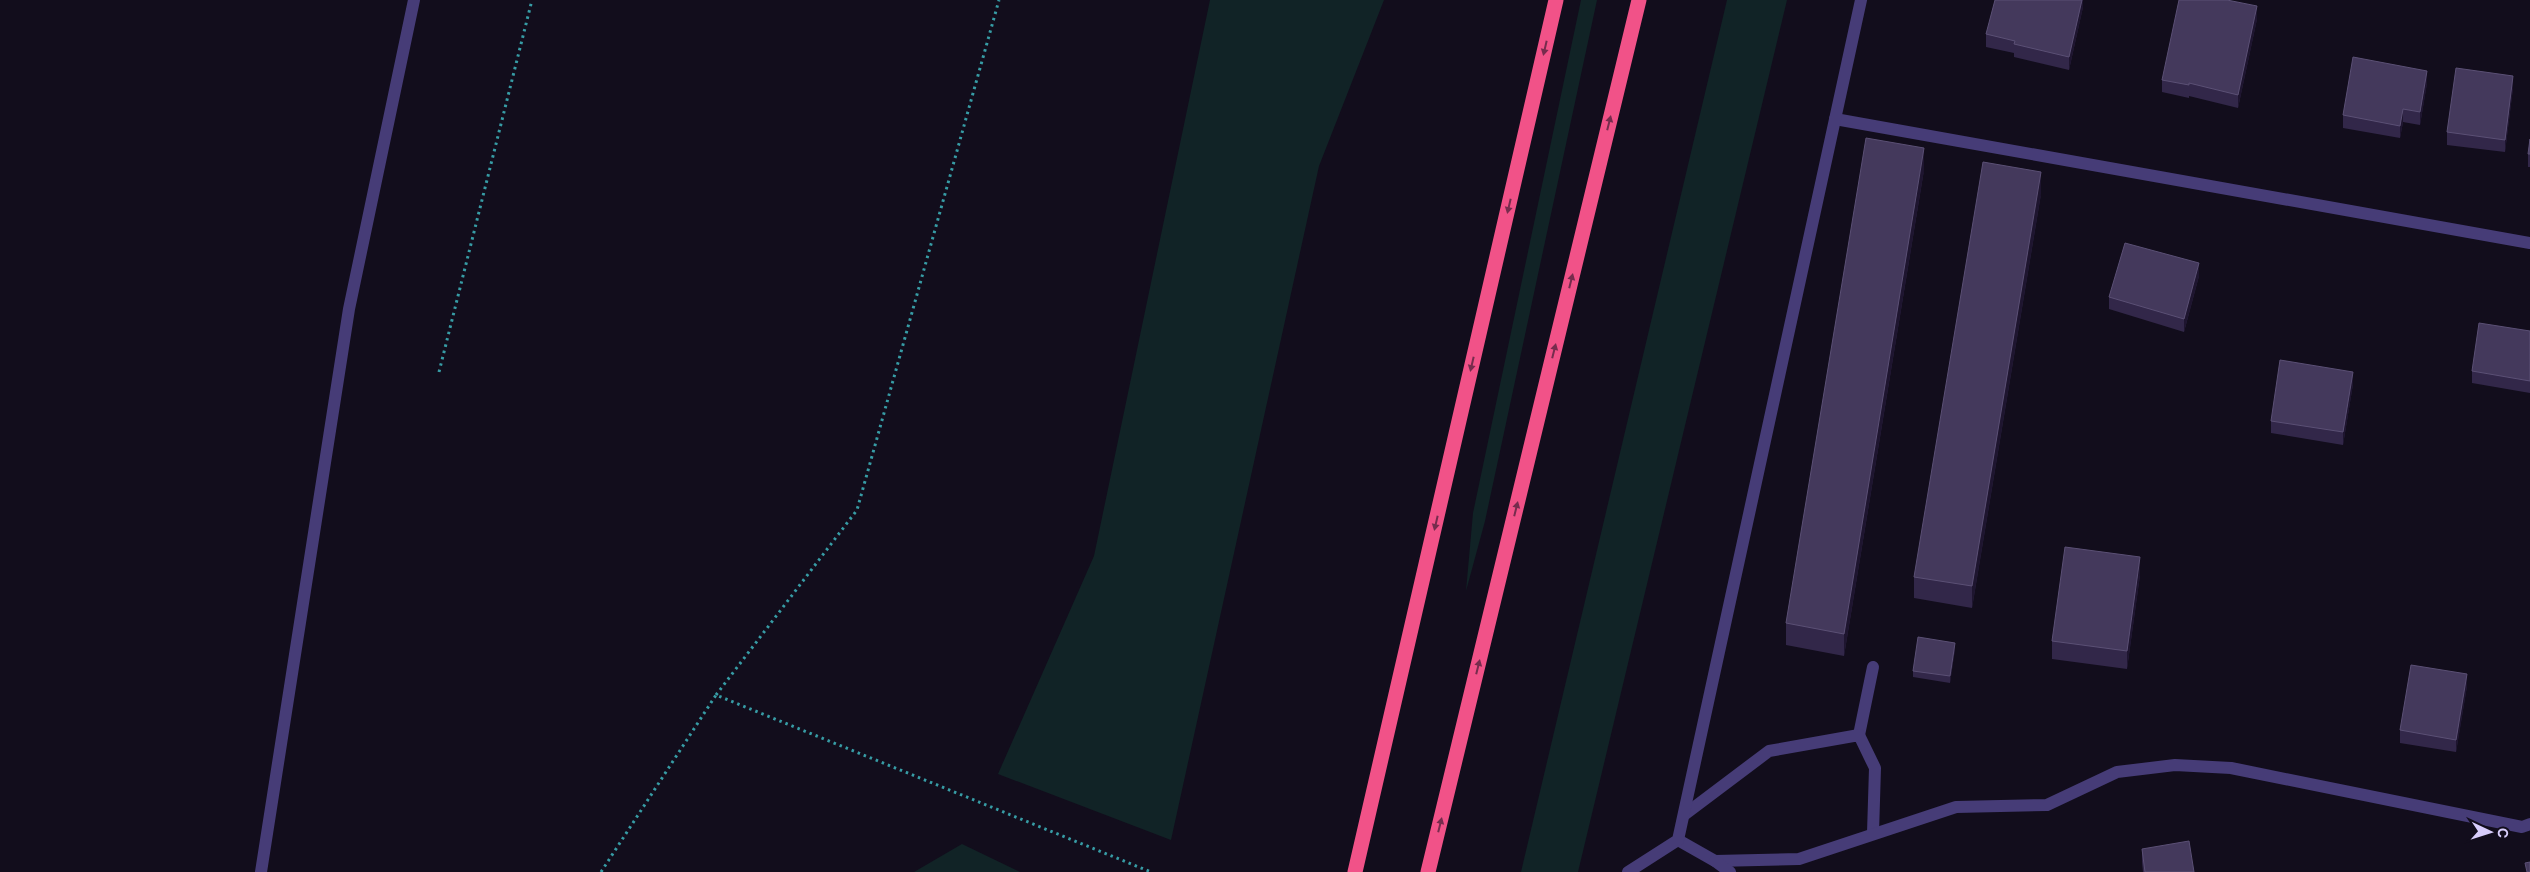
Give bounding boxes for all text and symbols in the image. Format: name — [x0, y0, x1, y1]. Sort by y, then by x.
one-way arrow — [1541, 40, 1549, 55]
one-way arrow — [1605, 116, 1613, 131]
one-way arrow — [1504, 198, 1512, 214]
one-way arrow — [1567, 274, 1575, 289]
one-way arrow — [1550, 343, 1558, 358]
one-way arrow — [1468, 357, 1476, 372]
one-way arrow — [1512, 501, 1520, 516]
one-way arrow — [1432, 515, 1440, 530]
one-way arrow — [1474, 659, 1482, 674]
north arrow — [2465, 807, 2515, 857]
one-way arrow — [1436, 817, 1444, 832]
text: С — [2495, 827, 2512, 839]

